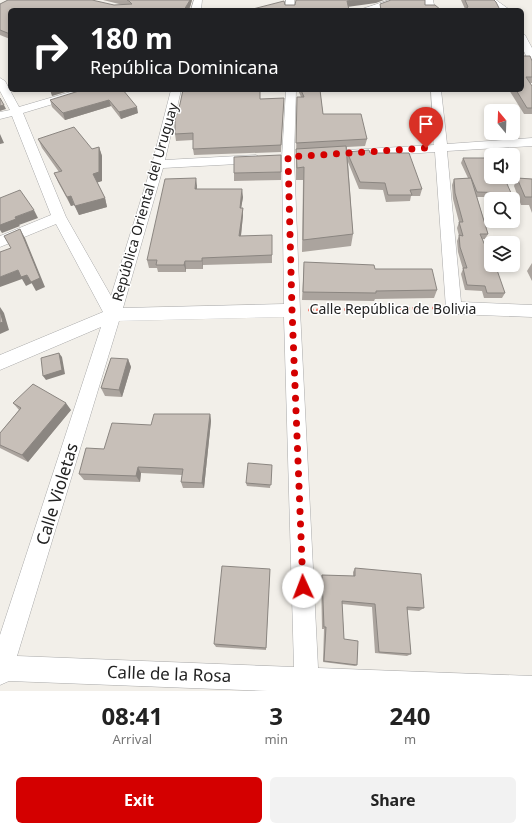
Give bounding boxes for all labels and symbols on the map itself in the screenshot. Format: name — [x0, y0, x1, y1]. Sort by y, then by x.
street label: República Oriental del Uruguay — [107, 100, 182, 303]
north arrow — [484, 104, 520, 140]
pin — [409, 107, 443, 148]
street label: Calle República de Bolivia — [310, 299, 476, 318]
street label: Calle Violetas — [30, 440, 83, 548]
position arrow — [282, 566, 324, 608]
street label: Calle de la Rosa — [106, 660, 232, 687]

